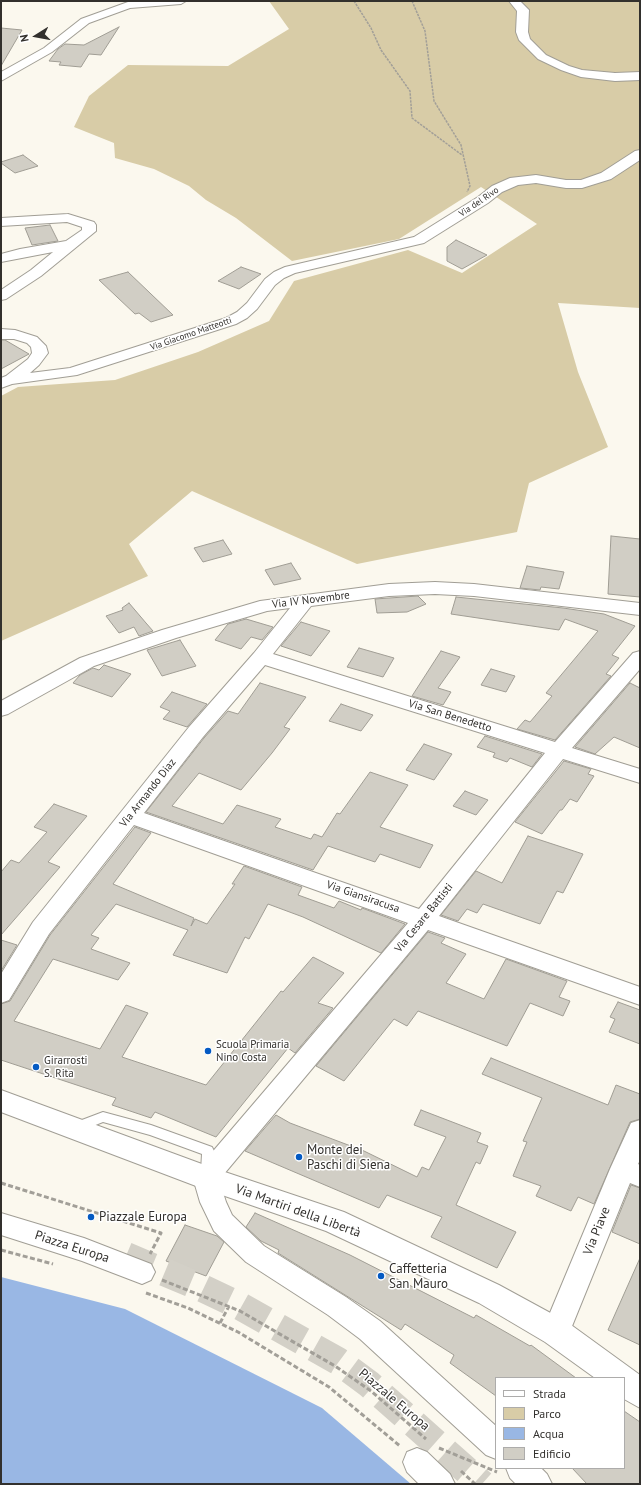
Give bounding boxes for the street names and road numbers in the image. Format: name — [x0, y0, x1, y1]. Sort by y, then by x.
street label: Via del Rivo — [457, 185, 501, 219]
street label: Via Giacomo Matteotti — [149, 315, 233, 353]
street label: Via IV Novembre — [271, 589, 351, 611]
street label: Via San Benedetto — [407, 697, 493, 735]
street label: Via Armando Diaz — [117, 756, 179, 830]
street label: Via Giansiracusa — [325, 878, 401, 916]
street label: Via Cesare Battisti — [392, 881, 456, 955]
street label: Via Martiri della Libertà — [233, 1181, 363, 1241]
street label: Via Piave — [580, 1205, 614, 1257]
street label: Piazza Europa — [33, 1228, 111, 1266]
street label: Piazzale Europa — [355, 1366, 433, 1434]

